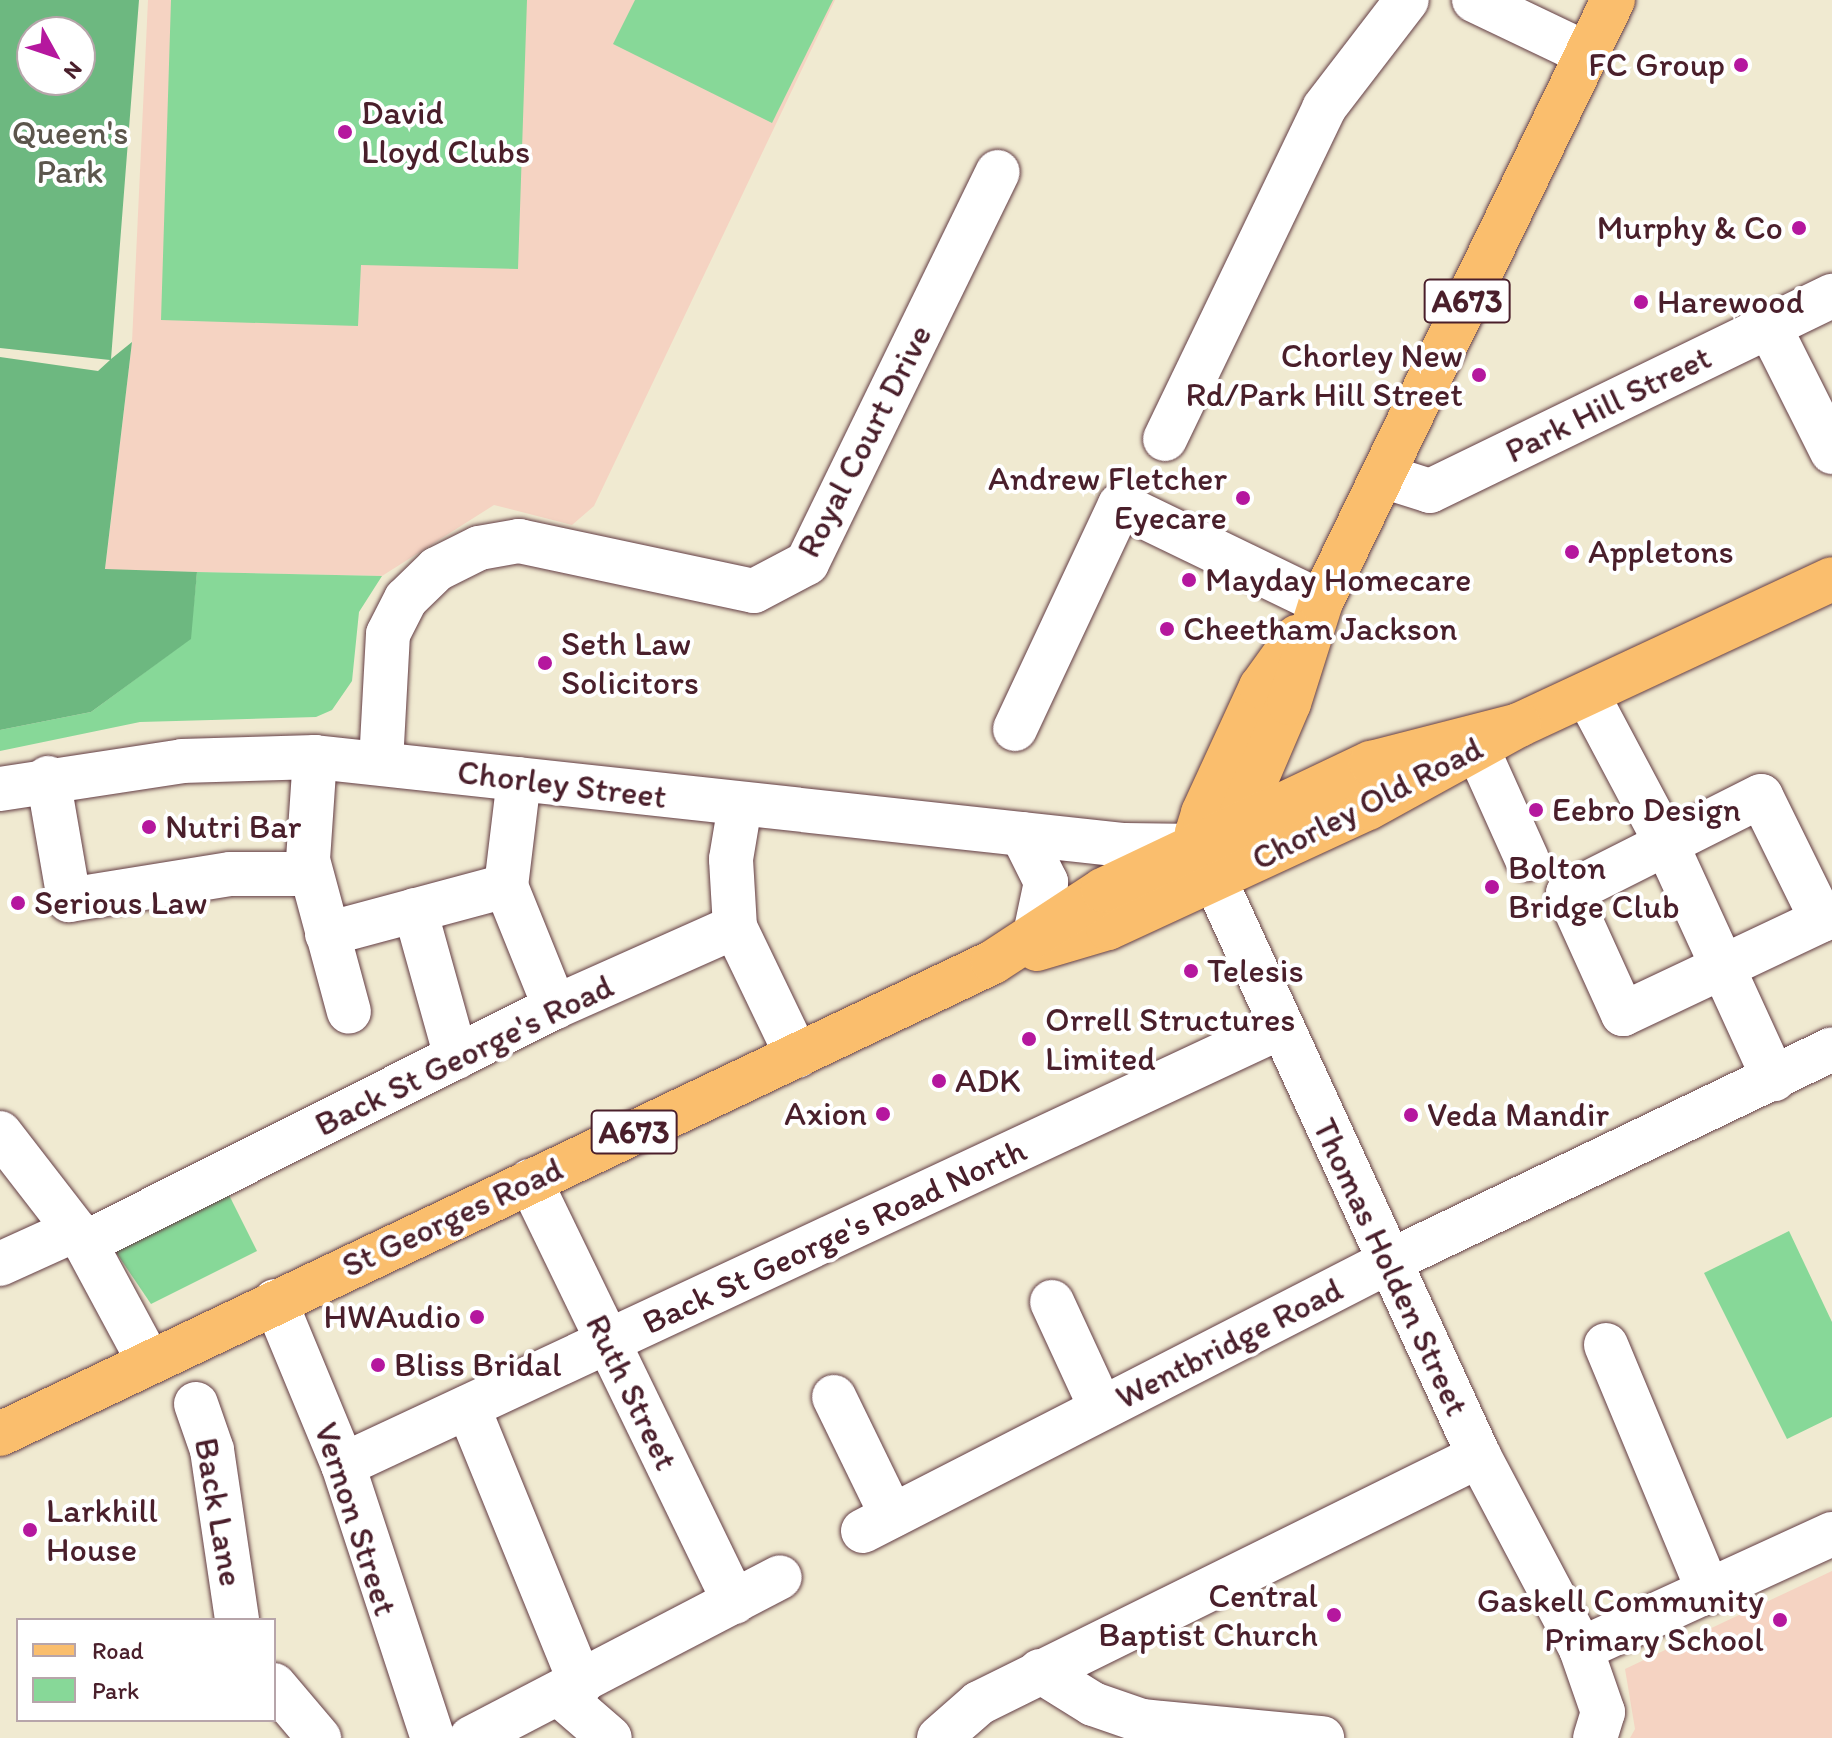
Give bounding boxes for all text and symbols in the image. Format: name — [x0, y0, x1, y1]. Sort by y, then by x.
north arrow — [16, 16, 96, 96]
place label: FC Group — [1588, 45, 1725, 85]
text: N — [58, 56, 88, 85]
marker: FC Group — [1732, 56, 1750, 74]
place label: David Lloyd Clubs — [361, 92, 531, 172]
park label: Queen's Park — [12, 112, 128, 192]
marker: David Lloyd Clubs — [336, 123, 354, 141]
place label: Murphy & Co — [1597, 208, 1783, 248]
marker: Murphy & Co — [1790, 219, 1808, 237]
road number: A673 — [1423, 273, 1511, 329]
place label: Harewood — [1657, 282, 1804, 322]
marker: Harewood — [1632, 293, 1650, 311]
street label: Royal Court Drive — [788, 318, 940, 564]
place label: Chorley New Rd/Park Hill Street — [1186, 335, 1463, 414]
street label: Park Hill Street — [1499, 337, 1717, 471]
marker: Chorley New Rd/Park Hill Street — [1470, 366, 1488, 384]
place label: Andrew Fletcher Eyecare — [988, 458, 1227, 538]
marker: Andrew Fletcher Eyecare — [1234, 489, 1252, 507]
place label: Appletons — [1588, 532, 1734, 572]
marker: Appletons — [1563, 543, 1581, 561]
place label: Mayday Homecare — [1205, 560, 1472, 600]
marker: Mayday Homecare — [1180, 571, 1198, 589]
place label: Cheetham Jackson — [1183, 609, 1459, 649]
marker: Cheetham Jackson — [1158, 620, 1176, 638]
place label: Seth Law Solicitors — [561, 623, 699, 702]
marker: Seth Law Solicitors — [536, 654, 554, 672]
street label: Chorley Old Road — [1245, 727, 1489, 879]
street label: Chorley Street — [455, 751, 669, 817]
place label: Eebro Design — [1552, 790, 1742, 830]
marker: Eebro Design — [1527, 801, 1545, 819]
place label: Nutri Bar — [165, 807, 302, 847]
marker: Nutri Bar — [140, 818, 158, 836]
place label: Bolton Bridge Club — [1508, 847, 1680, 926]
marker: Bolton Bridge Club — [1483, 878, 1501, 896]
place label: Serious Law — [34, 883, 208, 923]
marker: Serious Law — [9, 894, 27, 912]
place label: Telesis — [1207, 951, 1304, 991]
marker: Telesis — [1182, 962, 1200, 980]
street label: Back St George's Road — [308, 965, 620, 1145]
place label: Orrell Structures Limited — [1045, 999, 1294, 1078]
marker: Orrell Structures Limited — [1020, 1030, 1038, 1048]
place label: ADK — [955, 1061, 1021, 1101]
marker: ADK — [930, 1072, 948, 1090]
place label: Axion — [784, 1094, 867, 1134]
place label: Veda Mandir — [1427, 1095, 1609, 1135]
road number: A673 — [590, 1104, 678, 1160]
marker: Axion — [874, 1105, 892, 1123]
marker: Veda Mandir — [1402, 1106, 1420, 1124]
street label: Thomas Holden Street — [1304, 1112, 1478, 1422]
street label: Back St George's Road North — [635, 1129, 1033, 1343]
street label: St Georges Road — [335, 1148, 569, 1286]
street label: Wentbridge Road — [1109, 1268, 1349, 1418]
place label: HWAudio — [323, 1297, 461, 1337]
marker: HWAudio — [468, 1308, 486, 1326]
street label: Ruth Street — [577, 1308, 687, 1476]
place label: Bliss Bridal — [394, 1345, 561, 1385]
marker: Bliss Bridal — [369, 1356, 387, 1374]
street label: Vernon Street — [306, 1417, 406, 1621]
street label: Back Lane — [186, 1434, 252, 1590]
place label: Larkhill House — [46, 1490, 158, 1570]
marker: Larkhill House — [21, 1521, 39, 1539]
place label: Central Baptist Church — [1097, 1575, 1318, 1654]
place label: Gaskell Community Primary School — [1477, 1580, 1764, 1660]
marker: Central Baptist Church — [1325, 1606, 1343, 1624]
marker: Gaskell Community Primary School — [1771, 1611, 1789, 1629]
legend — [16, 1618, 276, 1722]
text: Road — [92, 1636, 144, 1665]
text: Park — [92, 1676, 139, 1705]

